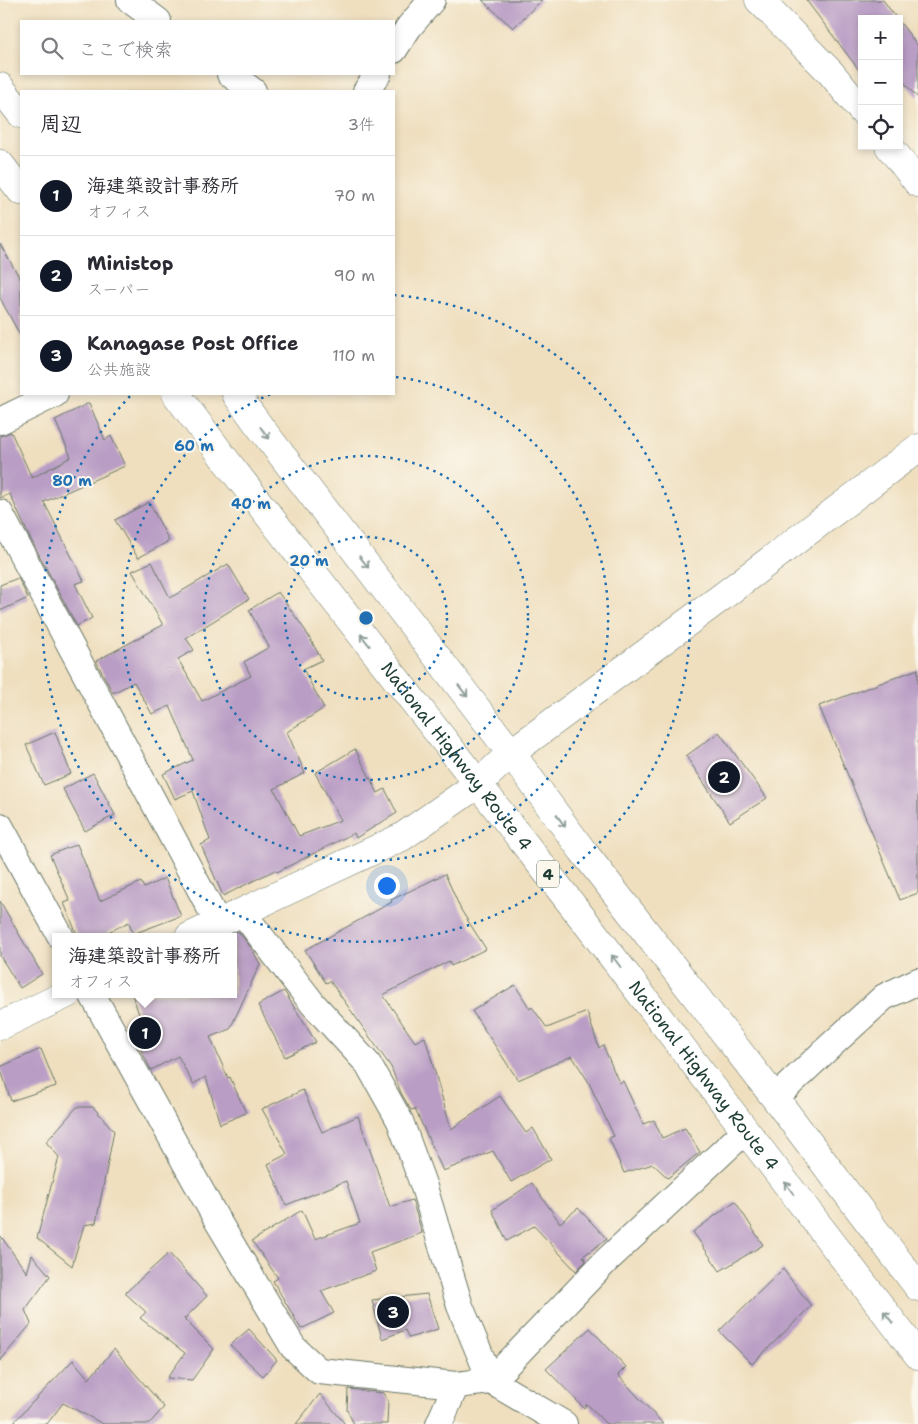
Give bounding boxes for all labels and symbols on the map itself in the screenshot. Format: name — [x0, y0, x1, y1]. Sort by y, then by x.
one-way arrow — [259, 426, 270, 439]
text: 60 m — [174, 436, 214, 456]
text: 80 m — [52, 471, 92, 491]
text: 40 m — [231, 494, 271, 514]
text: 20 m — [289, 551, 329, 571]
one-way arrow — [359, 555, 369, 569]
centre of rings — [357, 609, 375, 627]
one-way arrow — [360, 634, 371, 647]
street label: National Highway Route 4 — [375, 657, 537, 856]
one-way arrow — [457, 684, 468, 697]
pin: 2 — [708, 758, 740, 796]
one-way arrow — [555, 813, 566, 827]
road number: 4 — [537, 861, 559, 888]
your location — [374, 873, 400, 899]
one-way arrow — [611, 954, 621, 968]
street label: National Highway Route 4 — [623, 976, 784, 1175]
pin: 1 — [129, 1014, 161, 1052]
one-way arrow — [784, 1181, 794, 1195]
pin: 3 — [377, 1293, 409, 1331]
one-way arrow — [882, 1311, 893, 1324]

